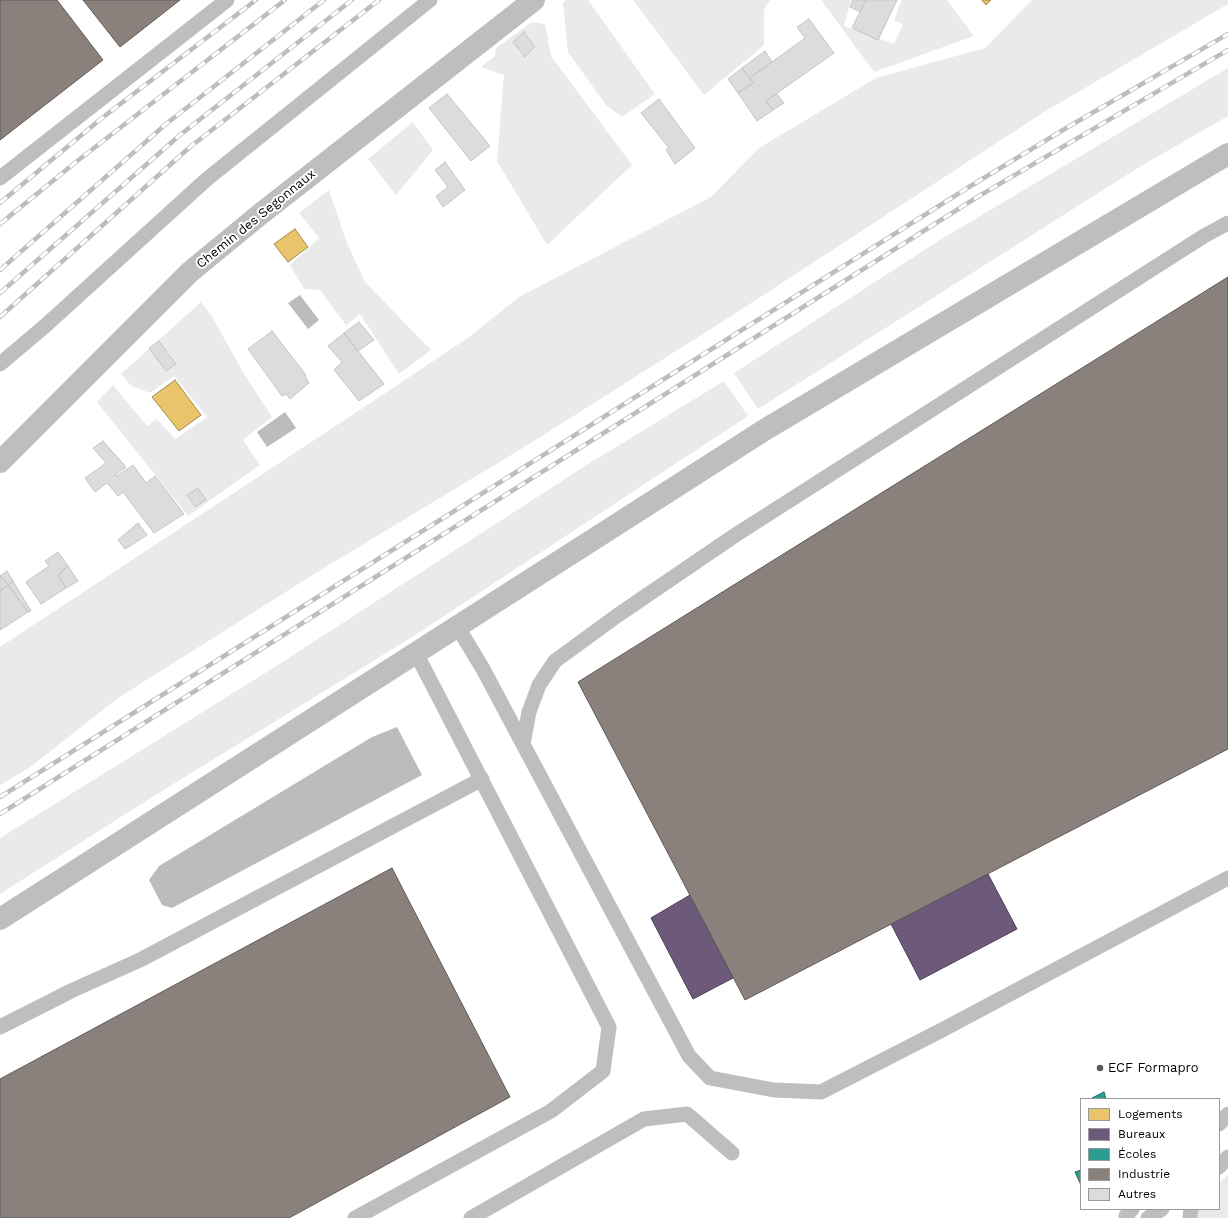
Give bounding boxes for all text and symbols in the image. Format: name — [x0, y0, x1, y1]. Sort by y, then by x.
street label: Chemin des Segonnaux — [193, 166, 319, 272]
place label: ECF Formapro — [1108, 1060, 1198, 1076]
marker: ECF Formapro — [1095, 1063, 1105, 1073]
legend — [1080, 1098, 1220, 1210]
text: Logements — [1118, 1107, 1183, 1121]
text: Bureaux — [1118, 1127, 1165, 1141]
text: Écoles — [1118, 1147, 1156, 1161]
text: Industrie — [1118, 1167, 1170, 1181]
text: Autres — [1118, 1187, 1156, 1201]

